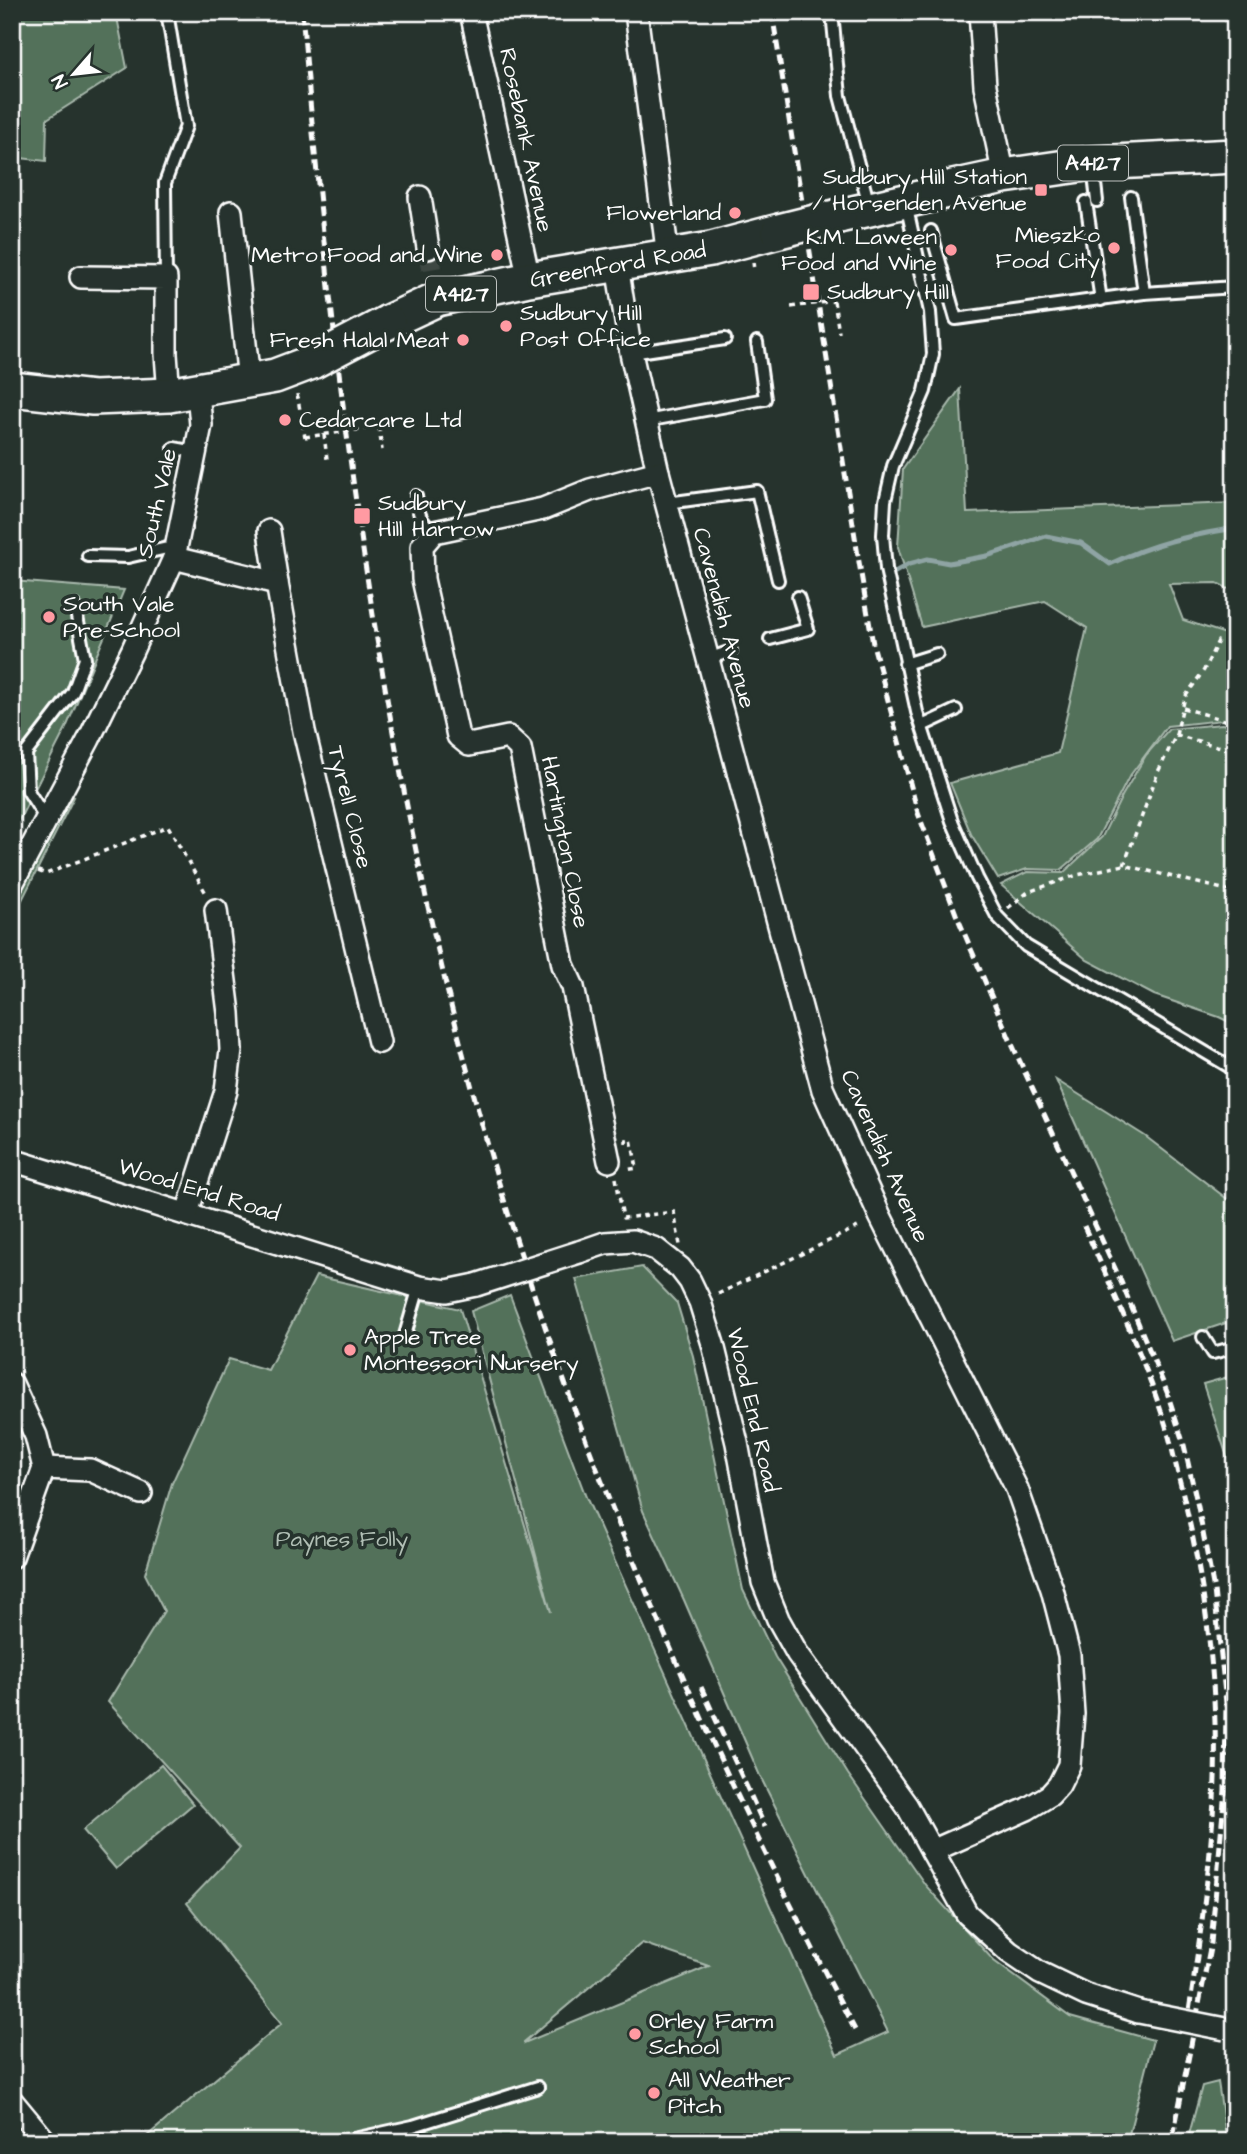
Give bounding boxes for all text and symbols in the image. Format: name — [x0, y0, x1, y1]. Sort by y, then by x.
north arrow — [38, 38, 108, 108]
street label: Rosebank Avenue — [491, 45, 561, 235]
text: N — [46, 70, 75, 93]
road number: A4127 — [1058, 146, 1128, 180]
place label: Sudbury Hill Station / Horsenden Avenue — [813, 161, 1027, 219]
marker: Sudbury Hill Station / Horsenden Avenue — [1033, 182, 1049, 198]
place label: Flowerland — [606, 197, 721, 229]
marker: Flowerland — [727, 205, 743, 221]
place label: Mieszko Food City — [996, 219, 1100, 278]
place label: K.M. Laween Food and Wine — [781, 221, 937, 279]
street label: Greenford Road — [528, 234, 709, 296]
place label: Metro Food and Wine — [251, 239, 483, 271]
marker: Mieszko Food City — [1106, 240, 1122, 256]
marker: K.M. Laween Food and Wine — [943, 242, 959, 258]
marker: Metro Food and Wine — [489, 247, 505, 263]
road number: A4127 — [426, 276, 496, 312]
place label: Sudbury Hill — [827, 276, 949, 309]
marker: Sudbury Hill — [801, 282, 821, 302]
place label: Sudbury Hill Post Office — [520, 297, 651, 355]
marker: Sudbury Hill Post Office — [498, 318, 514, 334]
place label: Fresh Halal Meat — [270, 324, 450, 356]
marker: Fresh Halal Meat — [455, 332, 471, 348]
place label: Cedarcare Ltd — [299, 404, 462, 436]
marker: Cedarcare Ltd — [277, 412, 293, 428]
street label: South Vale — [129, 445, 185, 561]
place label: Sudbury Hill Harrow — [378, 487, 494, 545]
marker: Sudbury Hill Harrow — [352, 506, 372, 526]
street label: Cavendish Avenue — [684, 524, 764, 712]
place label: South Vale Pre-School — [63, 588, 180, 646]
marker: South Vale Pre-School — [41, 609, 57, 625]
street label: Tyrell Close — [318, 742, 381, 872]
street label: Hartington Close — [532, 753, 597, 931]
street label: Cavendish Avenue — [833, 1065, 937, 1247]
street label: Wood End Road — [114, 1150, 284, 1230]
place label: Apple Tree Montessori Nursery — [364, 1321, 579, 1380]
street label: Wood End Road — [719, 1325, 787, 1495]
marker: Apple Tree Montessori Nursery — [342, 1342, 358, 1358]
park label: Paynes Folly — [276, 1523, 409, 1556]
place label: Orley Farm School — [649, 2005, 773, 2063]
marker: Orley Farm School — [627, 2026, 643, 2042]
place label: All Weather Pitch — [668, 2064, 791, 2122]
marker: All Weather Pitch — [646, 2085, 662, 2101]

